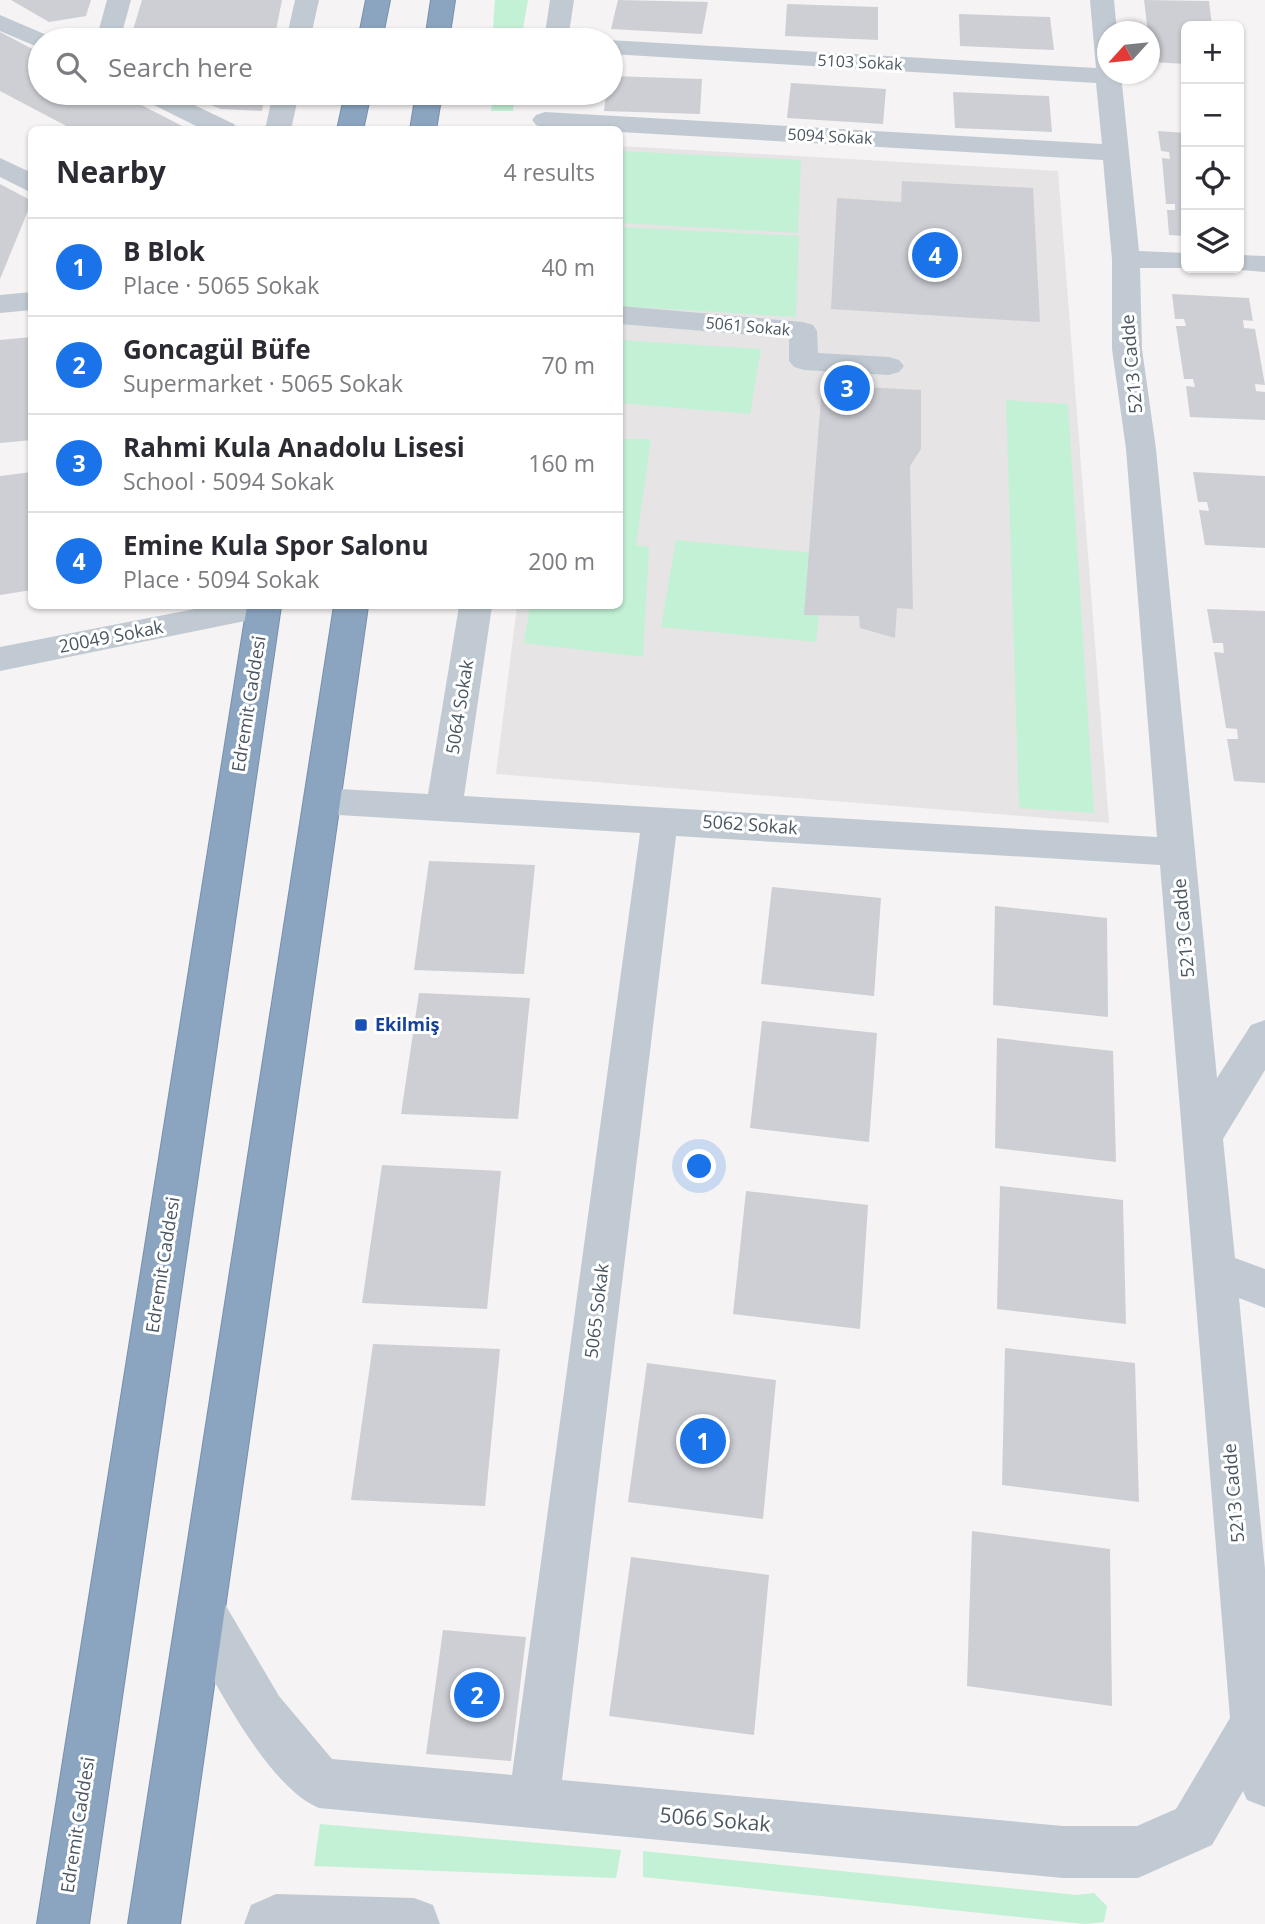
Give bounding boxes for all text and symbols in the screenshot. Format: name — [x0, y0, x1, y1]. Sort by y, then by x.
north arrow — [1097, 21, 1160, 84]
map controls — [1181, 21, 1244, 273]
button: + — [1181, 21, 1244, 84]
search box — [28, 28, 623, 105]
icon: search — [52, 48, 90, 86]
text: Search here — [108, 49, 253, 85]
street label: 5103 Sokak — [817, 49, 904, 75]
button: − — [1181, 84, 1244, 147]
street label: 5094 Sokak — [787, 123, 874, 149]
button: locate — [1181, 147, 1244, 210]
text: Nearby — [56, 151, 166, 192]
text: 4 results — [504, 156, 595, 188]
button: layers — [1181, 210, 1244, 273]
pin: 4 — [912, 229, 958, 281]
text: B Blok — [123, 233, 205, 269]
text: 1 — [72, 251, 86, 283]
text: 40 m — [541, 251, 595, 283]
text: Place · 5065 Sokak — [123, 269, 319, 301]
street label: 5061 Sokak — [705, 311, 792, 341]
street label: 5213 Cadde — [1115, 314, 1147, 415]
text: Goncagül Büfe — [123, 331, 311, 367]
text: 2 — [72, 349, 86, 381]
text: 70 m — [541, 349, 595, 381]
pin: 3 — [824, 362, 870, 414]
text: Supermarket · 5065 Sokak — [123, 367, 403, 399]
text: Rahmi Kula Anadolu Lisesi — [123, 429, 465, 465]
text: 3 — [72, 447, 86, 479]
text: 160 m — [528, 447, 595, 479]
text: School · 5094 Sokak — [123, 465, 334, 497]
text: Emine Kula Spor Salonu — [123, 527, 429, 563]
text: 4 — [72, 545, 86, 577]
text: 200 m — [528, 545, 595, 577]
text: Place · 5094 Sokak — [123, 563, 319, 595]
street label: 20049 Sokak — [57, 614, 166, 658]
street label: Edremit Caddesi — [225, 634, 271, 774]
street label: 5064 Sokak — [440, 657, 478, 756]
street label: 5062 Sokak — [702, 809, 799, 839]
street label: 5213 Cadde — [1167, 878, 1199, 979]
place label: Ekilmiş — [375, 1012, 439, 1036]
marker: Ekilmiş — [353, 1017, 369, 1033]
your location — [682, 1149, 716, 1183]
street label: Edremit Caddesi — [139, 1195, 185, 1335]
street label: 5065 Sokak — [578, 1262, 614, 1360]
pin: 1 — [680, 1415, 726, 1467]
street label: 5213 Cadde — [1217, 1443, 1249, 1544]
pin: 2 — [454, 1669, 500, 1721]
street label: Edremit Caddesi — [54, 1755, 100, 1895]
street label: 5066 Sokak — [658, 1800, 772, 1838]

